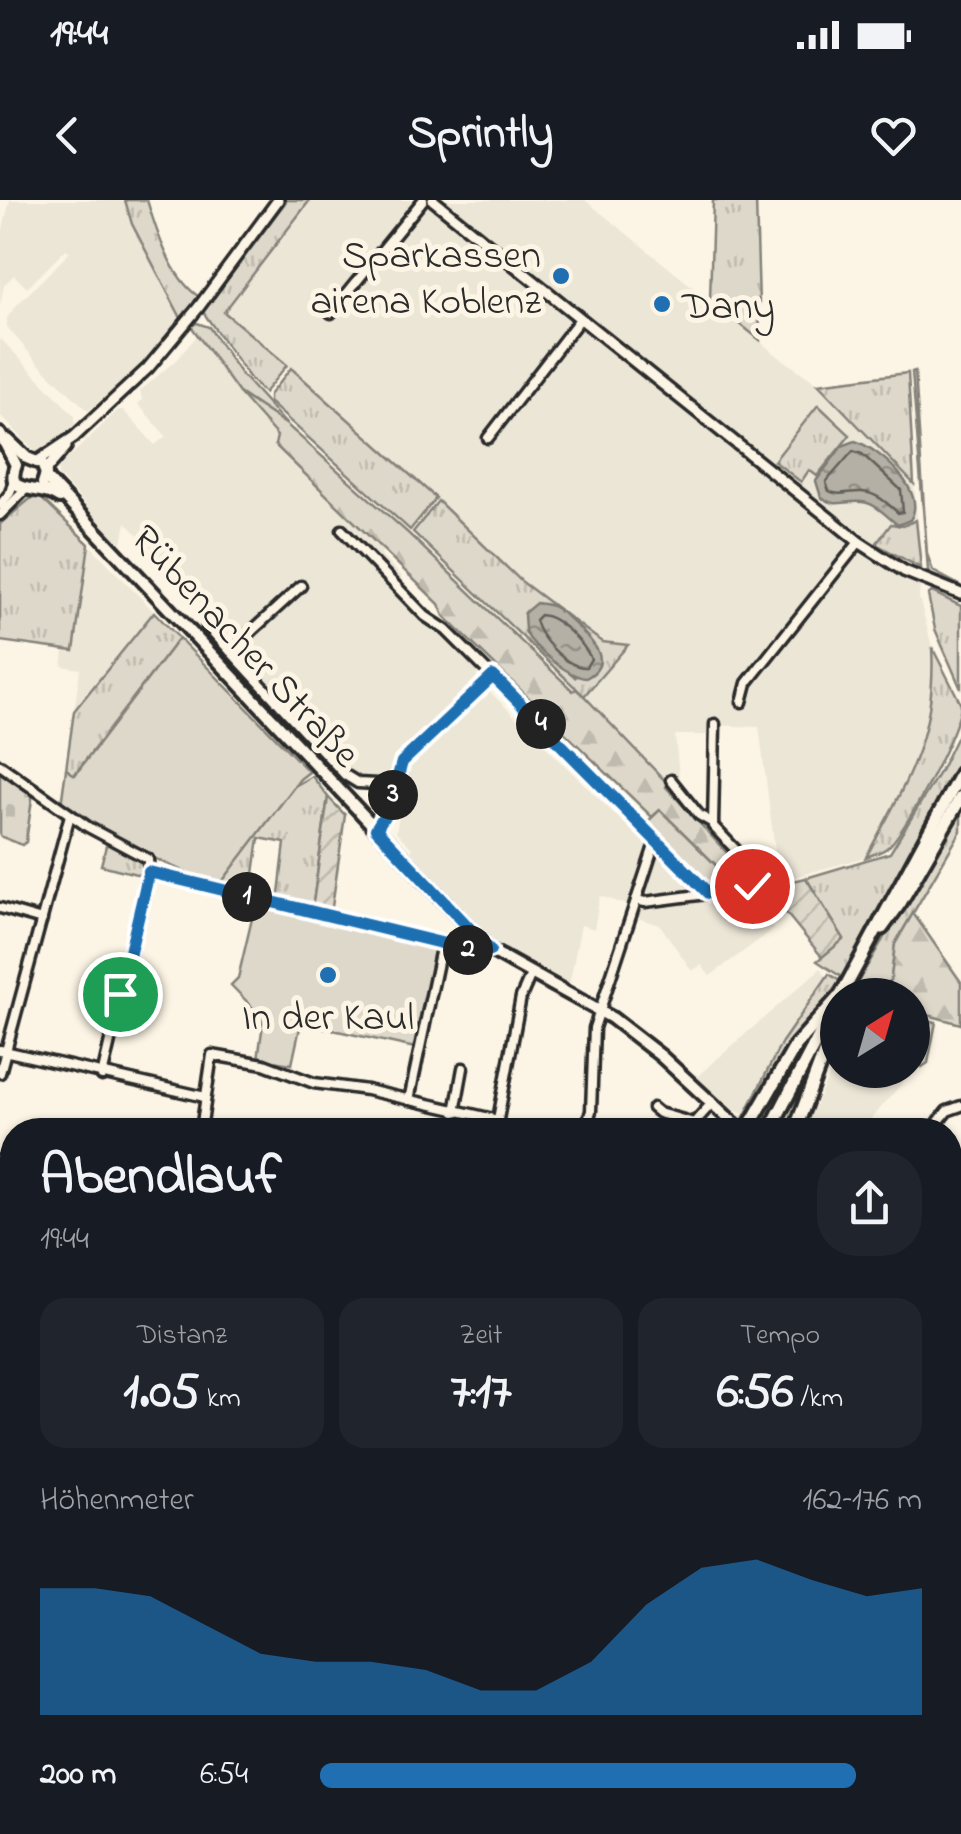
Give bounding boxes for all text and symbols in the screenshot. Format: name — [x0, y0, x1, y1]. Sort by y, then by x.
text: 19:44 — [50, 7, 108, 63]
text: Sprintly — [408, 102, 553, 168]
icon: back — [40, 108, 95, 163]
icon: heart — [866, 108, 921, 163]
place label: Sparkassen airena Koblenz — [311, 228, 541, 333]
marker: Sparkassen airena Koblenz — [550, 265, 572, 287]
place label: Dany — [681, 279, 775, 338]
marker: Dany — [651, 293, 673, 315]
street label: Rübenacher Straße — [115, 513, 373, 783]
pin: 4 — [516, 699, 566, 749]
text: 4 — [535, 703, 547, 744]
pin: 3 — [368, 770, 418, 820]
text: 3 — [387, 774, 399, 815]
pin — [710, 844, 795, 929]
icon: check — [725, 859, 780, 914]
pin: 1 — [222, 872, 272, 922]
text: 1 — [243, 876, 251, 917]
pin: 2 — [443, 925, 493, 975]
text: 2 — [461, 929, 475, 970]
pin — [78, 952, 163, 1037]
marker: In der Kaul — [317, 964, 339, 986]
icon: arrive — [93, 967, 148, 1022]
north arrow — [820, 978, 930, 1088]
map controls — [820, 978, 930, 1088]
place label: In der Kaul — [242, 990, 414, 1049]
text: Abendlauf — [40, 1139, 281, 1219]
button: share — [817, 1151, 922, 1256]
text: 19:44 — [40, 1217, 89, 1264]
text: Distanz — [137, 1316, 227, 1357]
text: Zeit — [460, 1316, 502, 1357]
text: Tempo — [740, 1316, 820, 1357]
text: 1.05 — [123, 1357, 200, 1430]
text: 7:17 — [450, 1357, 512, 1430]
text: 6:56 — [717, 1357, 794, 1430]
text: km — [200, 1379, 241, 1420]
text: /km — [794, 1379, 843, 1420]
text: Höhenmeter — [40, 1478, 194, 1525]
text: 162–176 m — [802, 1478, 922, 1525]
text: 200 m — [40, 1752, 116, 1799]
text: 6:54 — [200, 1752, 248, 1799]

